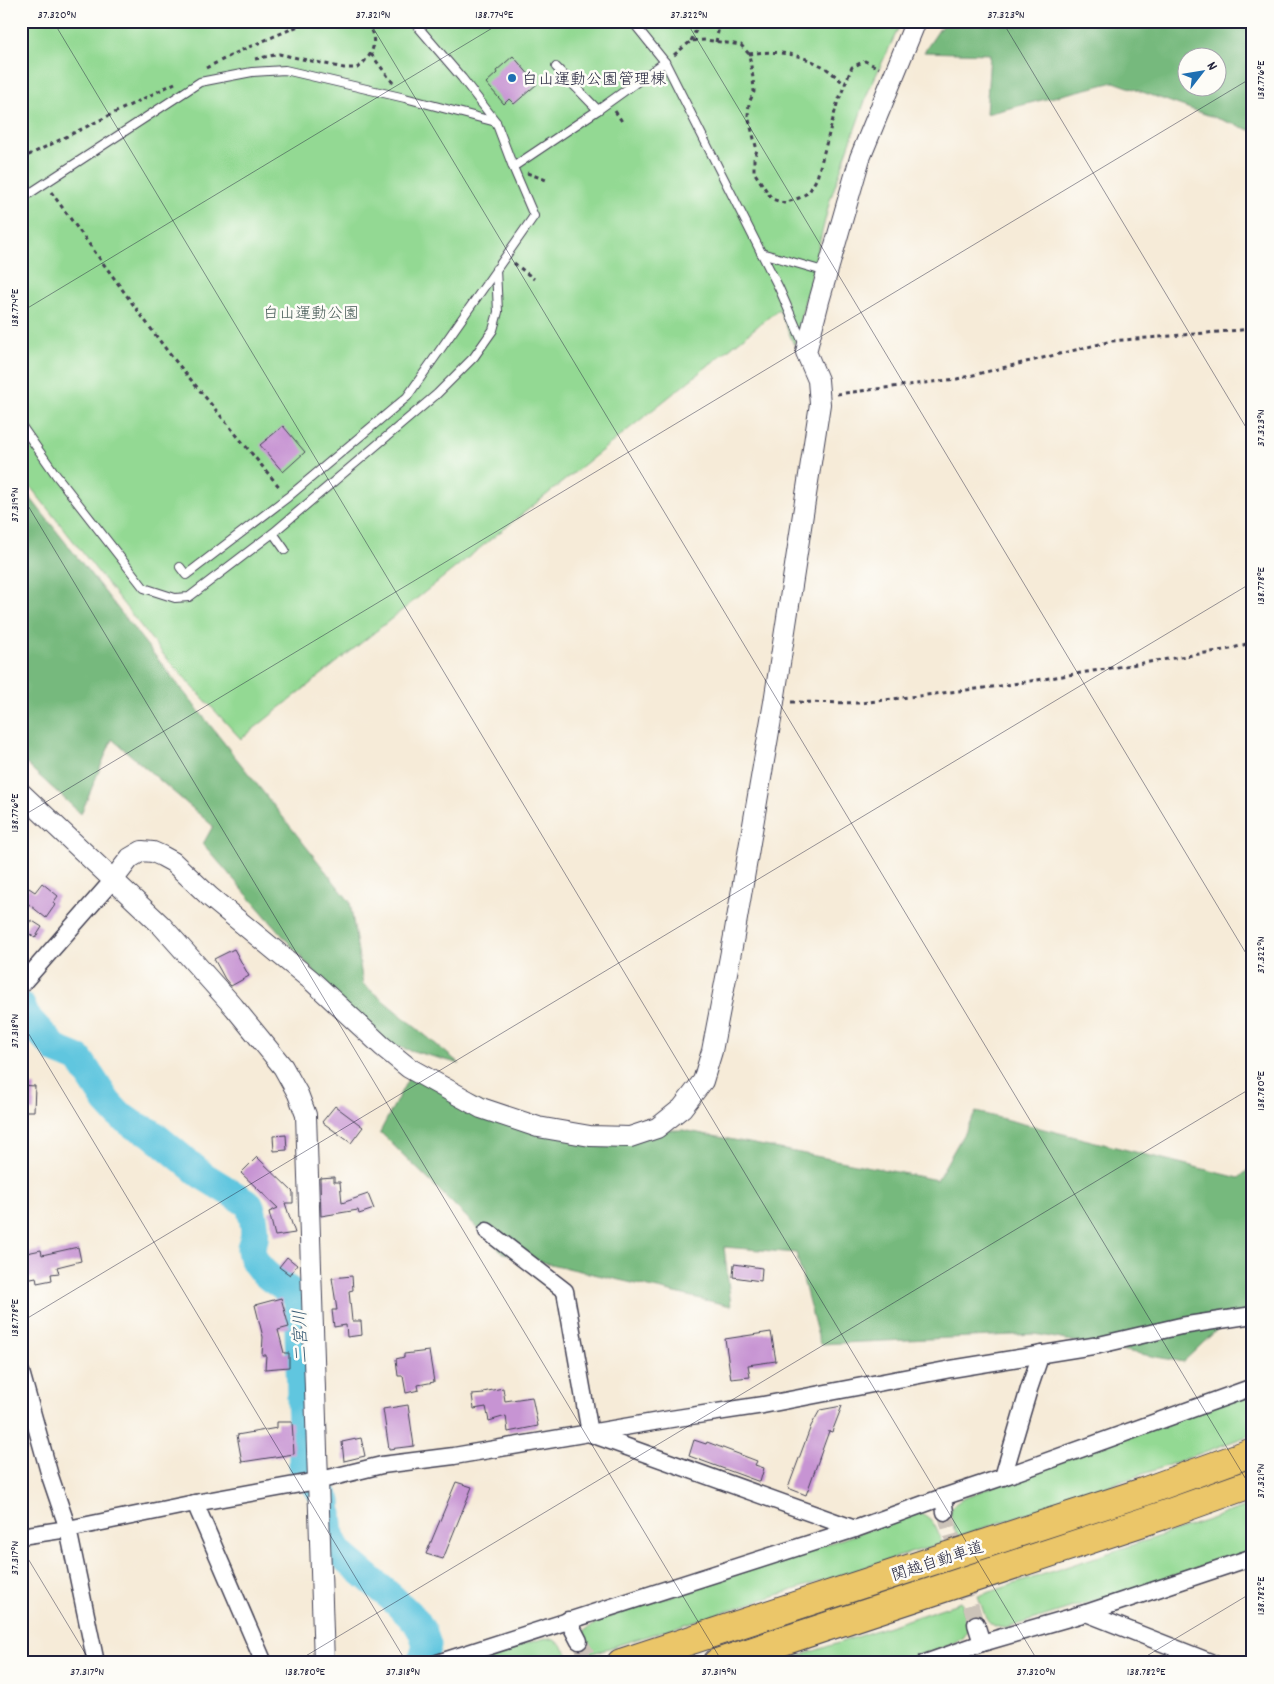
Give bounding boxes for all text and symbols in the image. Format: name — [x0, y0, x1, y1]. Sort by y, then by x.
text: 37.320°N — [38, 7, 76, 24]
text: 37.321°N — [356, 7, 391, 24]
text: 138.774°E — [475, 7, 514, 24]
text: 37.322°N — [670, 7, 708, 24]
text: 37.323°N — [987, 7, 1025, 24]
north arrow — [1176, 48, 1226, 98]
text: N — [1201, 58, 1222, 75]
text: 138.776°E — [1253, 60, 1270, 100]
place label: 白山運動公園管理棟 — [522, 69, 666, 92]
marker: 白山運動公園管理棟 — [506, 72, 518, 84]
text: 138.774°E — [7, 288, 24, 327]
park label: 白山運動公園 — [263, 303, 359, 326]
text: 37.323°N — [1253, 409, 1270, 447]
text: 37.319°N — [7, 487, 24, 523]
text: 138.778°E — [1253, 566, 1270, 605]
text: 138.776°E — [7, 793, 24, 833]
text: 37.322°N — [1253, 936, 1270, 974]
text: 37.318°N — [7, 1014, 24, 1048]
text: 138.780°E — [1253, 1070, 1270, 1111]
text: 138.778°E — [7, 1298, 24, 1337]
water label: 二宮川 — [289, 1309, 316, 1364]
text: 37.321°N — [1253, 1463, 1270, 1498]
street label: 関越自動車道 — [889, 1537, 987, 1588]
text: 37.317°N — [7, 1541, 24, 1575]
text: 138.782°E — [1253, 1576, 1270, 1615]
text: 37.317°N — [70, 1664, 104, 1681]
text: 138.780°E — [285, 1664, 326, 1681]
text: 37.318°N — [386, 1664, 420, 1681]
text: 37.319°N — [701, 1664, 737, 1681]
text: 37.320°N — [1017, 1664, 1055, 1681]
text: 138.782°E — [1127, 1664, 1166, 1681]

